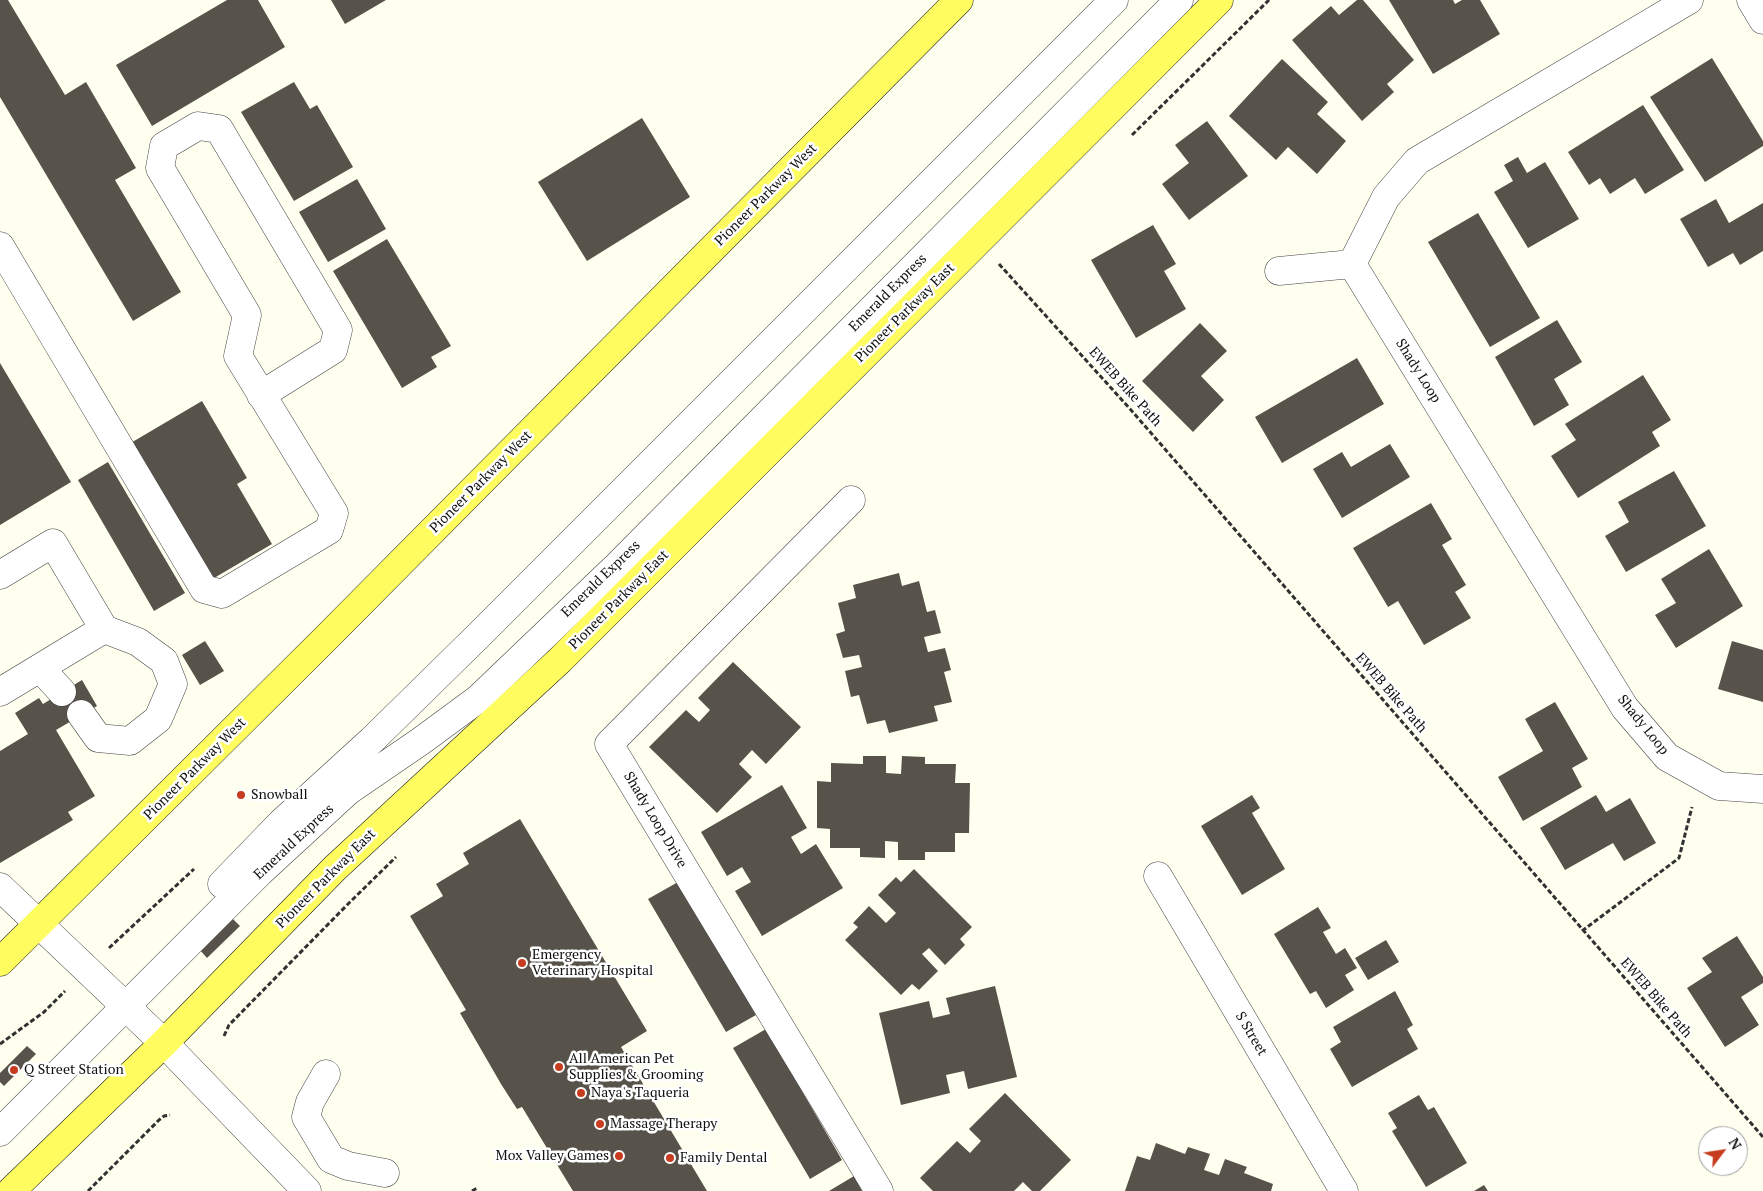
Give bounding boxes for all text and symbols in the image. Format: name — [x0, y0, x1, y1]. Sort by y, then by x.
street label: Pioneer Parkway West — [711, 140, 821, 250]
street label: Emerald Express — [846, 251, 930, 335]
street label: Pioneer Parkway East — [852, 260, 958, 366]
street label: Shady Loop — [1392, 336, 1444, 406]
street label: EWEB Bike Path — [1085, 344, 1165, 430]
street label: Pioneer Parkway West — [426, 427, 536, 537]
street label: Emerald Express — [558, 537, 644, 621]
street label: Pioneer Parkway East — [566, 547, 672, 653]
street label: EWEB Bike Path — [1352, 650, 1430, 736]
street label: Shady Loop — [1614, 692, 1672, 758]
street label: Pioneer Parkway West — [140, 714, 250, 824]
street label: Shady Loop Drive — [620, 769, 690, 871]
place label: Snowball — [251, 787, 308, 803]
marker: Snowball — [235, 789, 247, 801]
street label: Emerald Express — [251, 801, 337, 883]
street label: Pioneer Parkway East — [273, 826, 379, 932]
place label: Emergency Veterinary Hospital — [532, 947, 653, 980]
street label: EWEB Bike Path — [1617, 955, 1695, 1041]
marker: Emergency Veterinary Hospital — [516, 957, 528, 969]
street label: S Street — [1231, 1009, 1271, 1059]
place label: All American Pet Supplies & Grooming — [569, 1051, 703, 1084]
marker: All American Pet Supplies & Grooming — [553, 1061, 565, 1073]
place label: Q Street Station — [24, 1062, 124, 1078]
marker: Q Street Station — [8, 1064, 20, 1076]
place label: Naya's Taqueria — [591, 1085, 689, 1101]
marker: Naya's Taqueria — [575, 1087, 587, 1099]
place label: Massage Therapy — [610, 1116, 717, 1132]
marker: Massage Therapy — [594, 1118, 606, 1130]
north arrow — [1698, 1126, 1748, 1176]
text: N — [1725, 1134, 1746, 1153]
place label: Mox Valley Games — [496, 1148, 609, 1164]
marker: Mox Valley Games — [613, 1150, 625, 1162]
place label: Family Dental — [680, 1150, 767, 1166]
marker: Family Dental — [664, 1152, 676, 1164]

